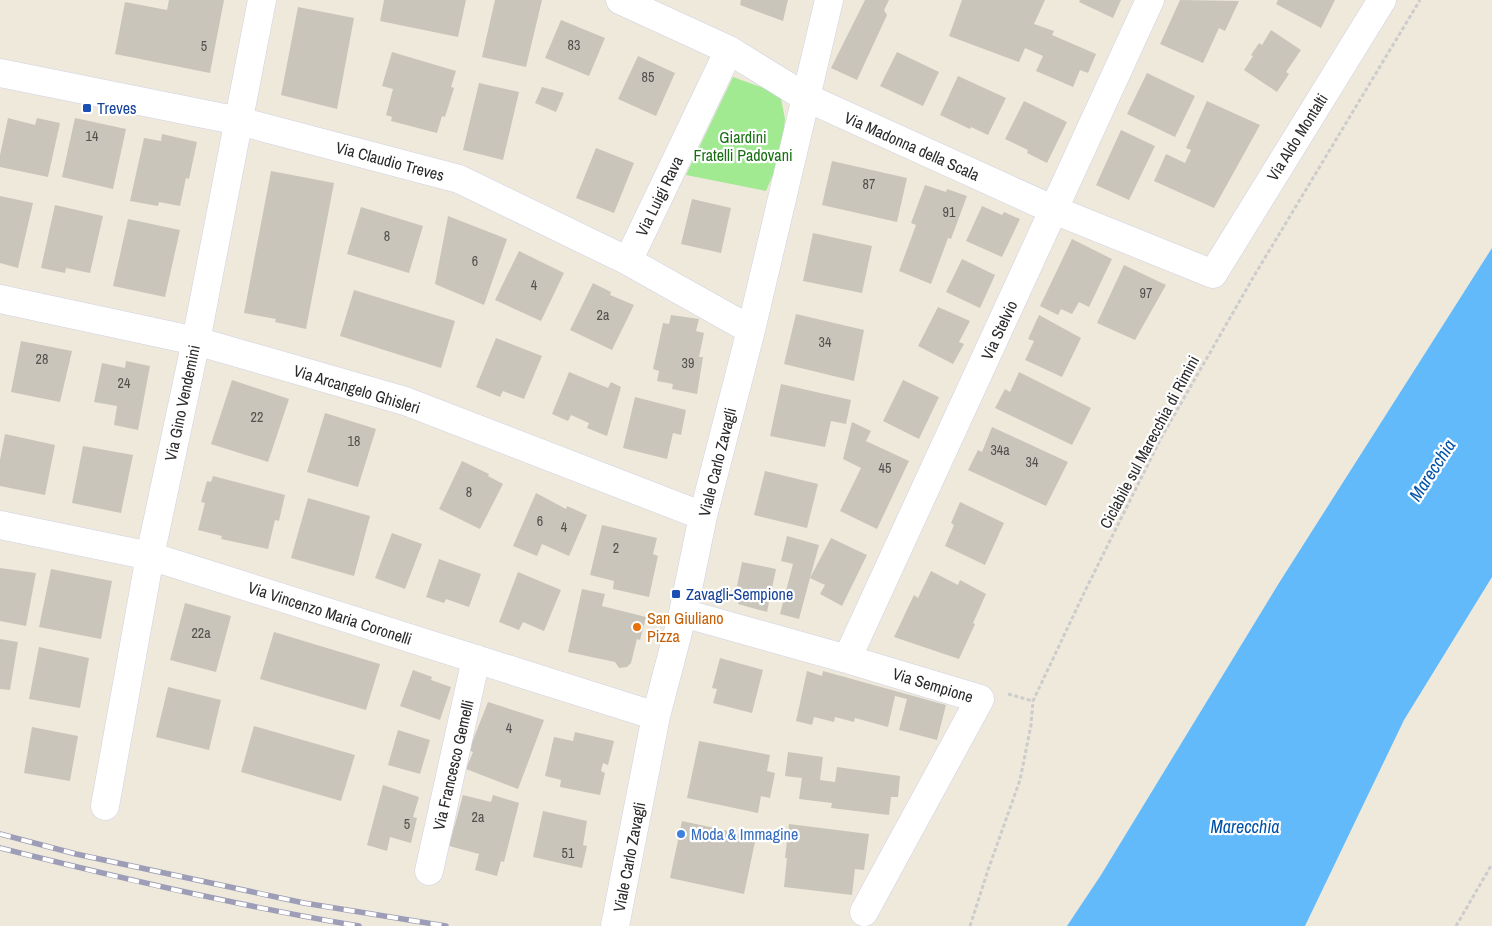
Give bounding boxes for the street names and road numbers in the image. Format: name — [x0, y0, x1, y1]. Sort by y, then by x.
street label: Via Aldo Montalti — [1261, 89, 1333, 185]
street label: Via Madonna della Scala — [841, 106, 984, 186]
street label: Via Claudio Treves — [333, 136, 447, 186]
street label: Via Luigi Rava — [630, 152, 688, 240]
street label: Via Stelvio — [976, 297, 1022, 363]
street label: Via Gino Vendemini — [159, 343, 205, 463]
street label: Ciclabile sul Marecchia di Rimini — [1094, 352, 1204, 532]
street label: Via Arcangelo Ghisleri — [291, 359, 423, 419]
street label: Viale Carlo Zavagli — [693, 405, 741, 519]
street label: Via Vincenzo Maria Coronelli — [245, 576, 415, 650]
street label: Via Sempione — [890, 662, 976, 708]
street label: Via Francesco Gemelli — [427, 698, 479, 832]
street label: Viale Carlo Zavagli — [608, 800, 650, 914]

